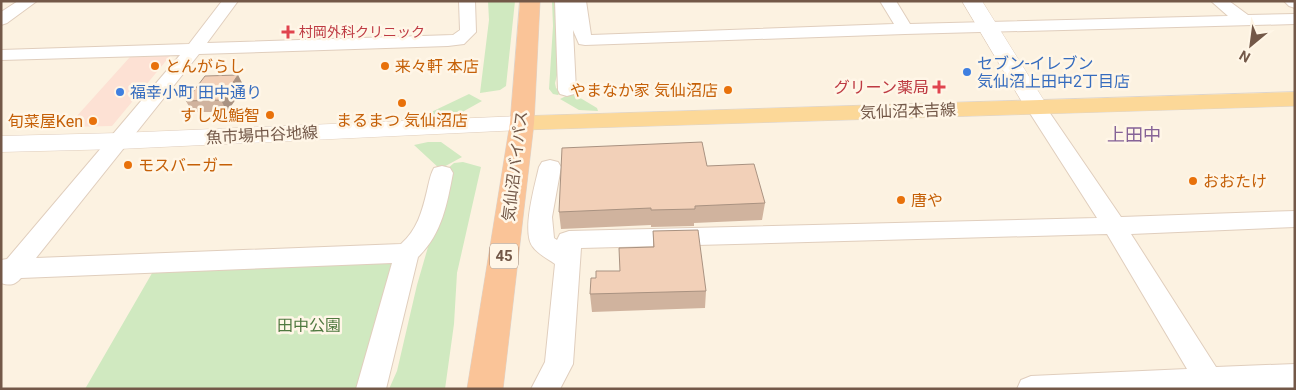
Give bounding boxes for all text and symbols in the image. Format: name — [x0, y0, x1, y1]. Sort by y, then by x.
north arrow — [1226, 20, 1276, 70]
place label: 村岡外科クリニック — [299, 24, 425, 40]
marker: 村岡外科クリニック — [281, 25, 295, 39]
text: N — [1236, 47, 1253, 66]
place label: セブン-イレブン 気仙沼上田中2丁目店 — [977, 54, 1130, 91]
place label: とんがらし — [165, 57, 245, 76]
place label: 来々軒 本店 — [395, 57, 479, 76]
marker: とんがらし — [149, 60, 161, 72]
marker: 来々軒 本店 — [379, 60, 391, 72]
marker: セブン-イレブン 気仙沼上田中2丁目店 — [961, 66, 973, 78]
place label: グリーン薬局 — [834, 78, 929, 97]
place label: やまなか家 気仙沼店 — [570, 81, 718, 100]
marker: グリーン薬局 — [933, 81, 945, 93]
place label: 福幸小町 田中通り — [130, 83, 262, 102]
marker: やまなか家 気仙沼店 — [722, 84, 734, 96]
marker: 福幸小町 田中通り — [114, 86, 126, 98]
marker: まるまつ 気仙沼店 — [396, 97, 408, 109]
street label: 気仙沼本吉線 — [860, 100, 956, 122]
place label: すし処鮨智 — [180, 106, 260, 125]
marker: すし処鮨智 — [264, 109, 276, 121]
street label: 気仙沼バイパス — [499, 109, 531, 223]
place label: まるまつ 気仙沼店 — [336, 111, 468, 130]
place label: 旬菜屋Ken — [8, 112, 83, 131]
marker: 旬菜屋Ken — [87, 115, 99, 127]
street label: 魚市場中谷地線 — [206, 123, 318, 147]
district label: 上田中 — [1107, 124, 1161, 145]
place label: モスバーガー — [138, 156, 234, 175]
marker: モスバーガー — [122, 159, 134, 171]
place label: おおたけ — [1203, 172, 1267, 191]
marker: おおたけ — [1187, 175, 1199, 187]
place label: 唐や — [911, 191, 943, 210]
marker: 唐や — [895, 194, 907, 206]
road number: 45 — [490, 244, 518, 268]
park label: 田中公園 — [277, 316, 341, 335]

